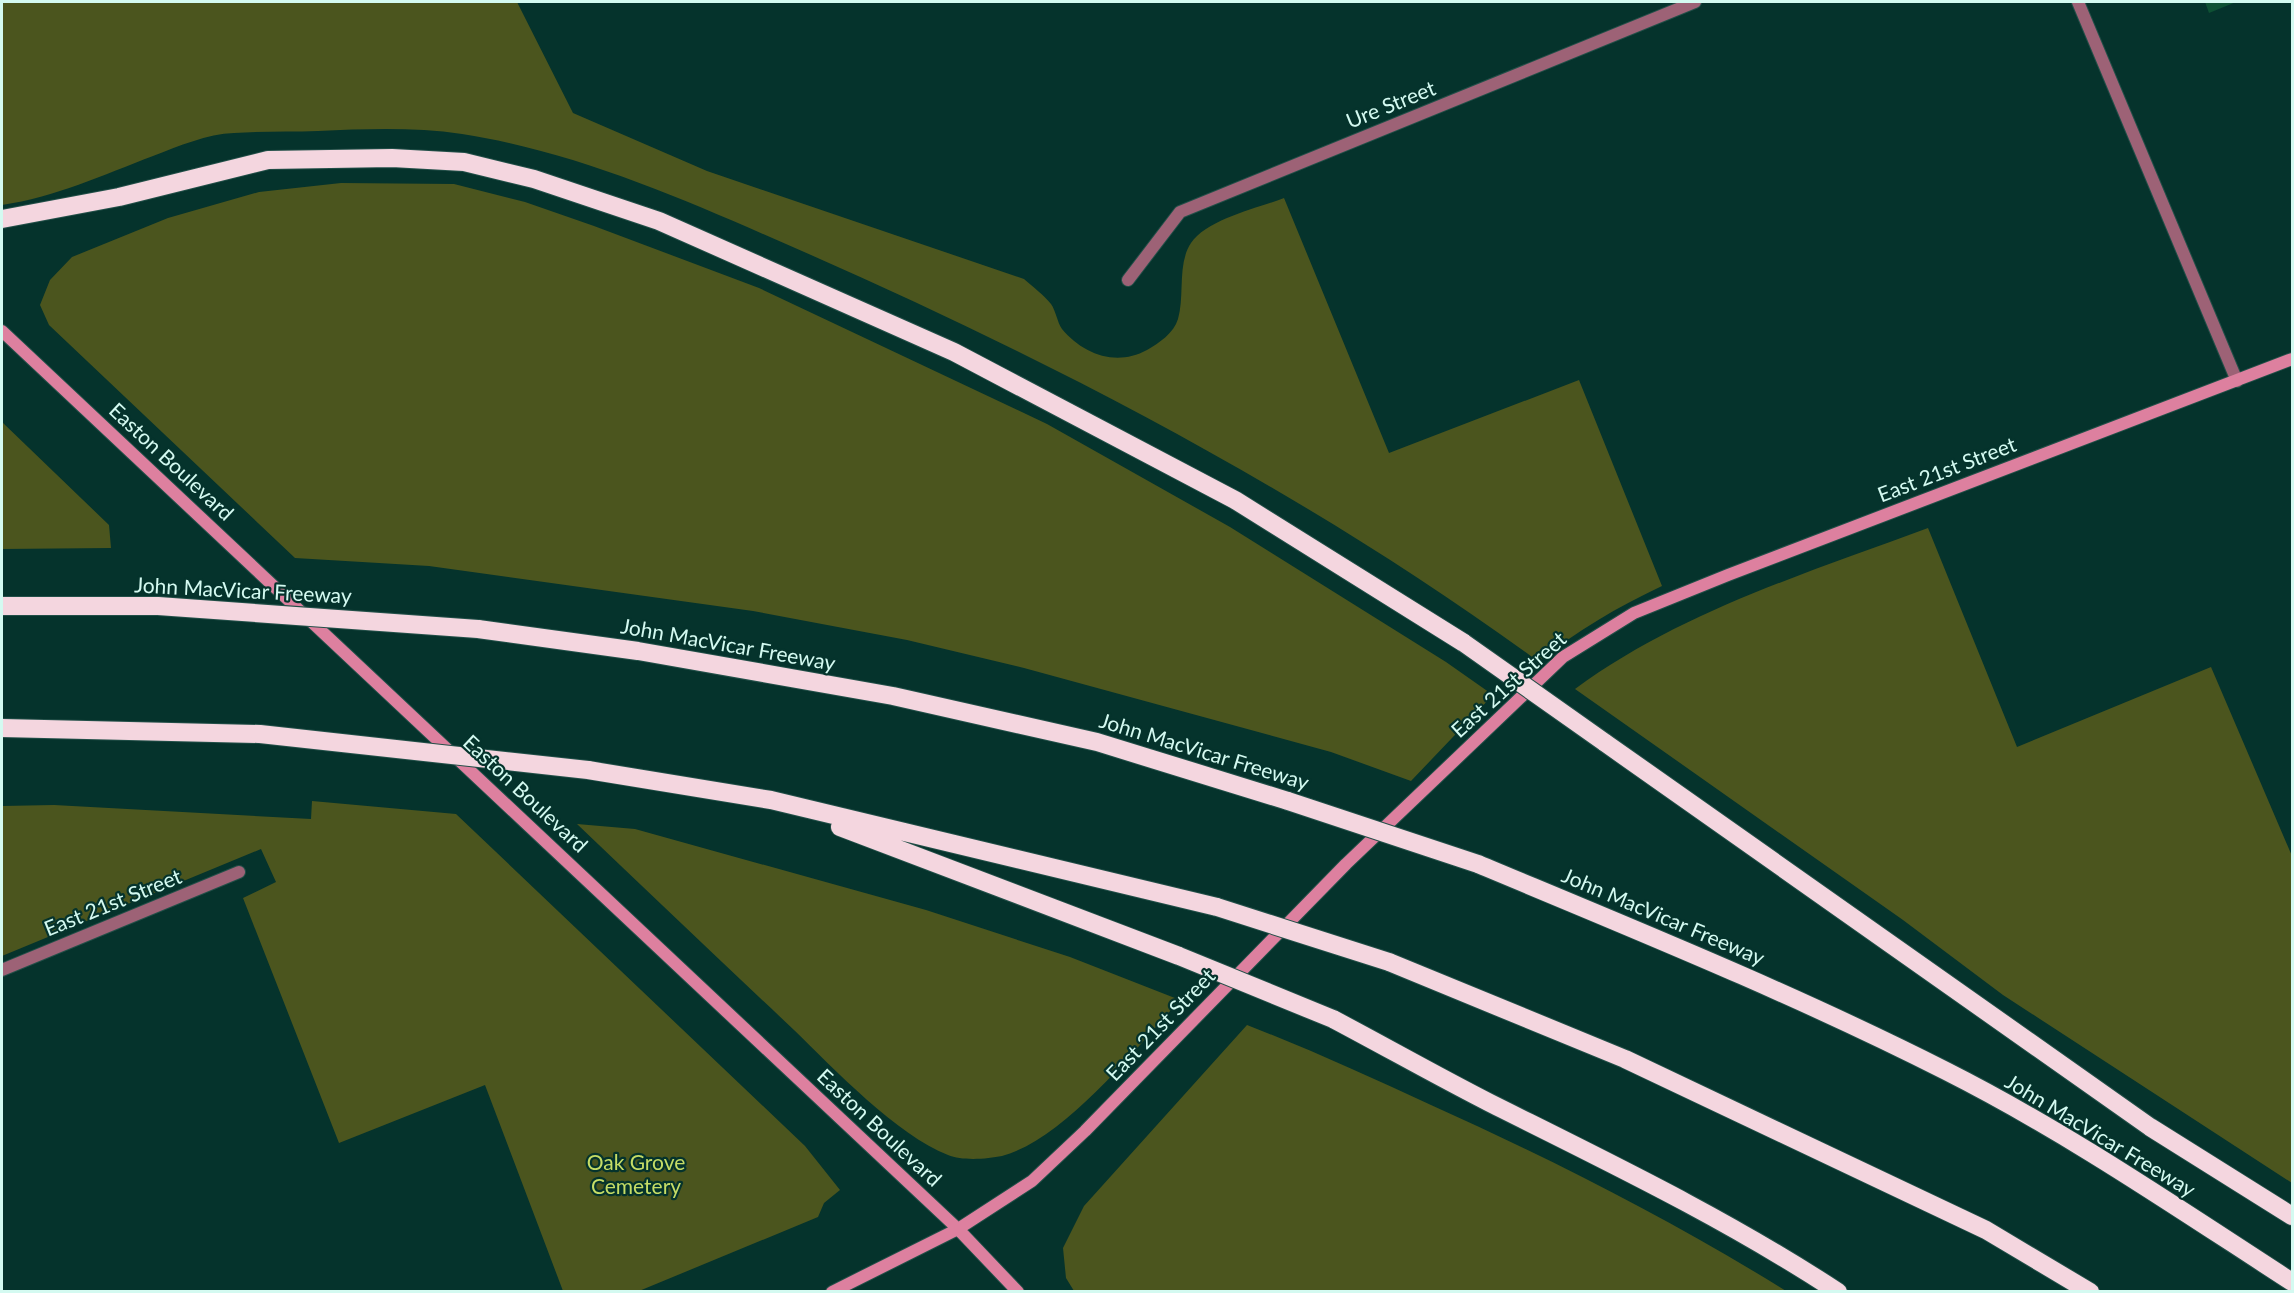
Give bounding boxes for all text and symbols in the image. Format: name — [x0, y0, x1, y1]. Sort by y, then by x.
street label: Ure Street — [1342, 74, 1439, 133]
street label: Easton Boulevard — [105, 397, 239, 525]
street label: East 21st Street — [1874, 431, 2020, 506]
street label: John MacVicar Freeway — [134, 571, 353, 608]
street label: John MacVicar Freeway — [619, 612, 838, 675]
street label: East 21st Street — [1445, 625, 1571, 742]
street label: John MacVicar Freeway — [1097, 707, 1312, 794]
street label: Easton Boulevard — [459, 729, 593, 857]
street label: East 21st Street — [40, 862, 185, 941]
street label: John MacVicar Freeway — [1559, 862, 1769, 970]
street label: East 21st Street — [1100, 962, 1220, 1085]
street label: Easton Boulevard — [813, 1063, 947, 1191]
street label: John MacVicar Freeway — [2001, 1068, 2201, 1202]
park label: Oak Grove Cemetery — [587, 1149, 685, 1198]

